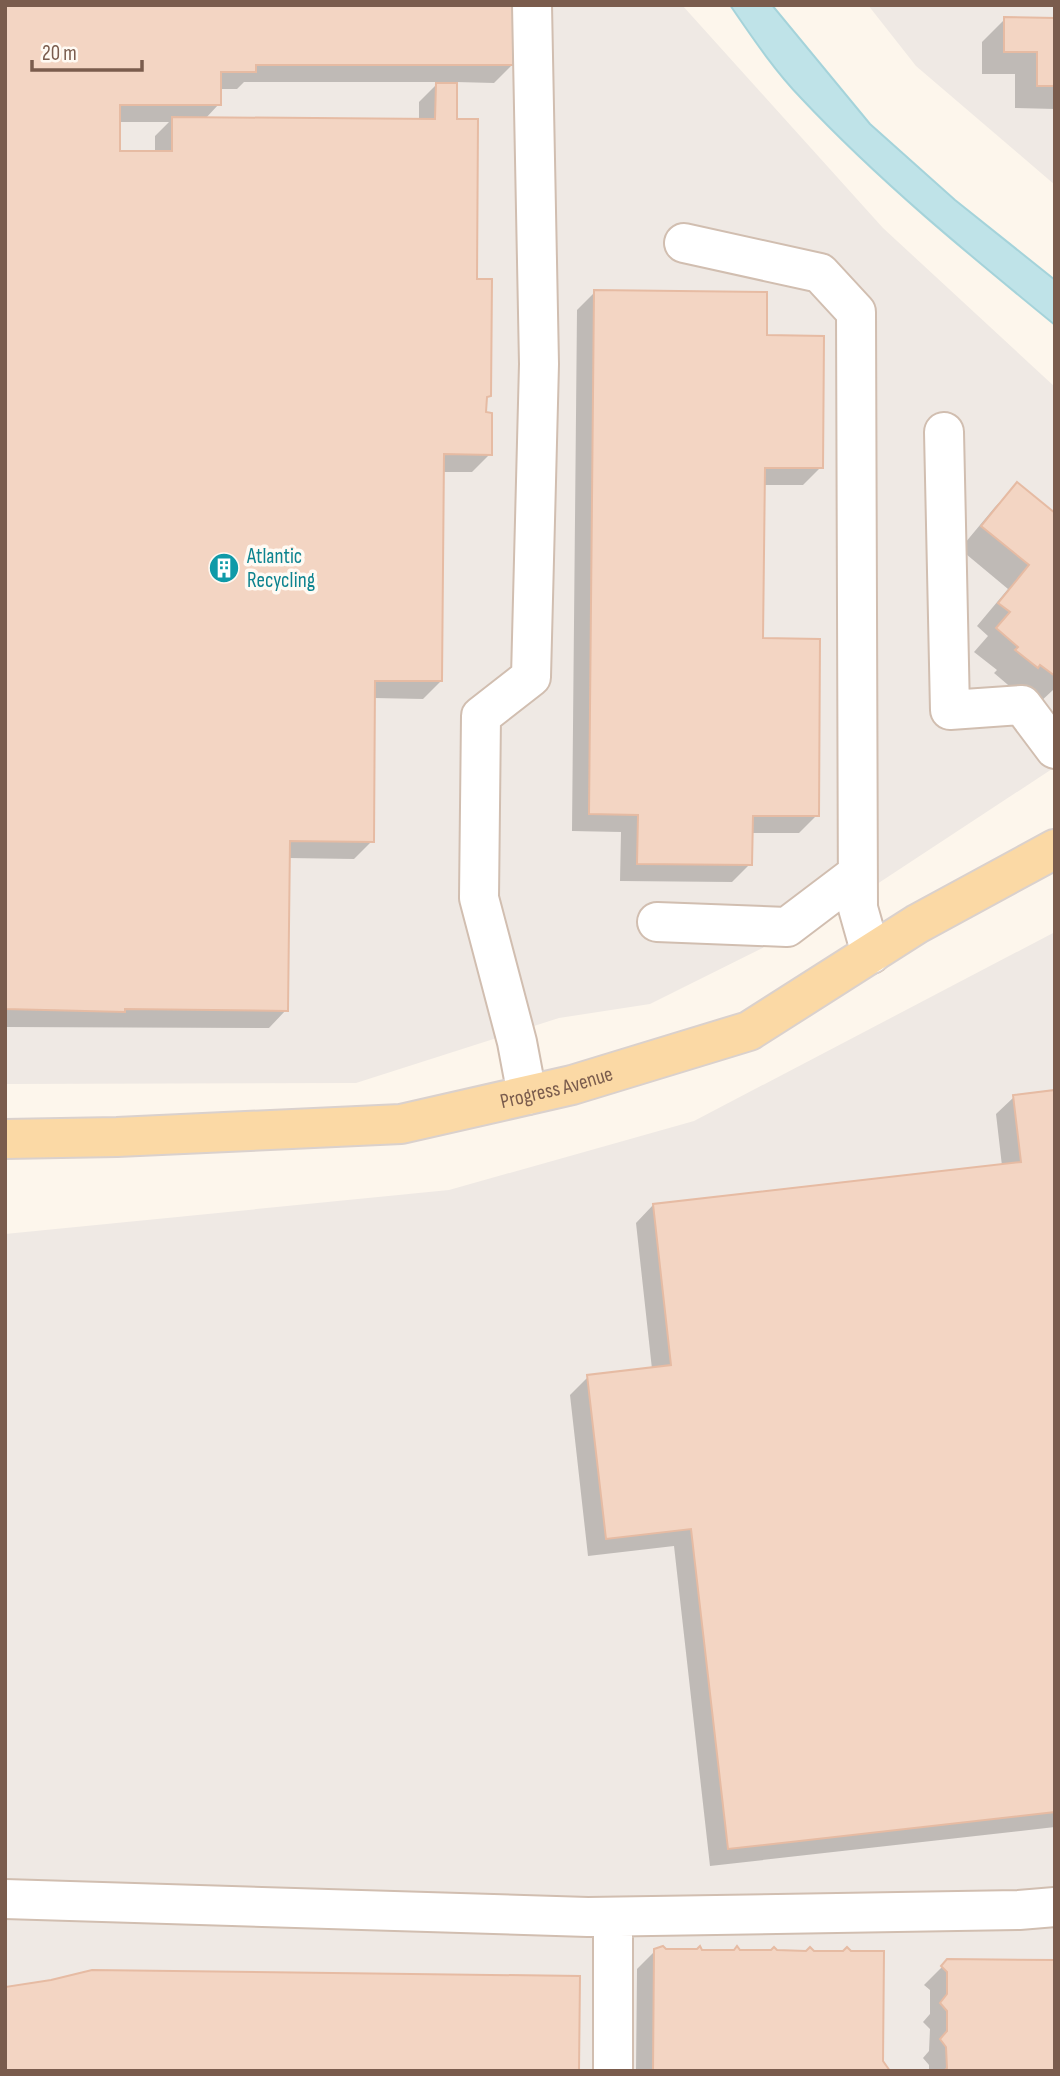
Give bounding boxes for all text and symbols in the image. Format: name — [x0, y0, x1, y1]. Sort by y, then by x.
scale bar — [32, 28, 142, 72]
text: 20 m — [42, 41, 77, 66]
place label: Atlantic Recycling — [246, 544, 315, 593]
building icon: Atlantic Recycling — [207, 551, 241, 585]
street label: Progress Avenue — [498, 1061, 616, 1114]

